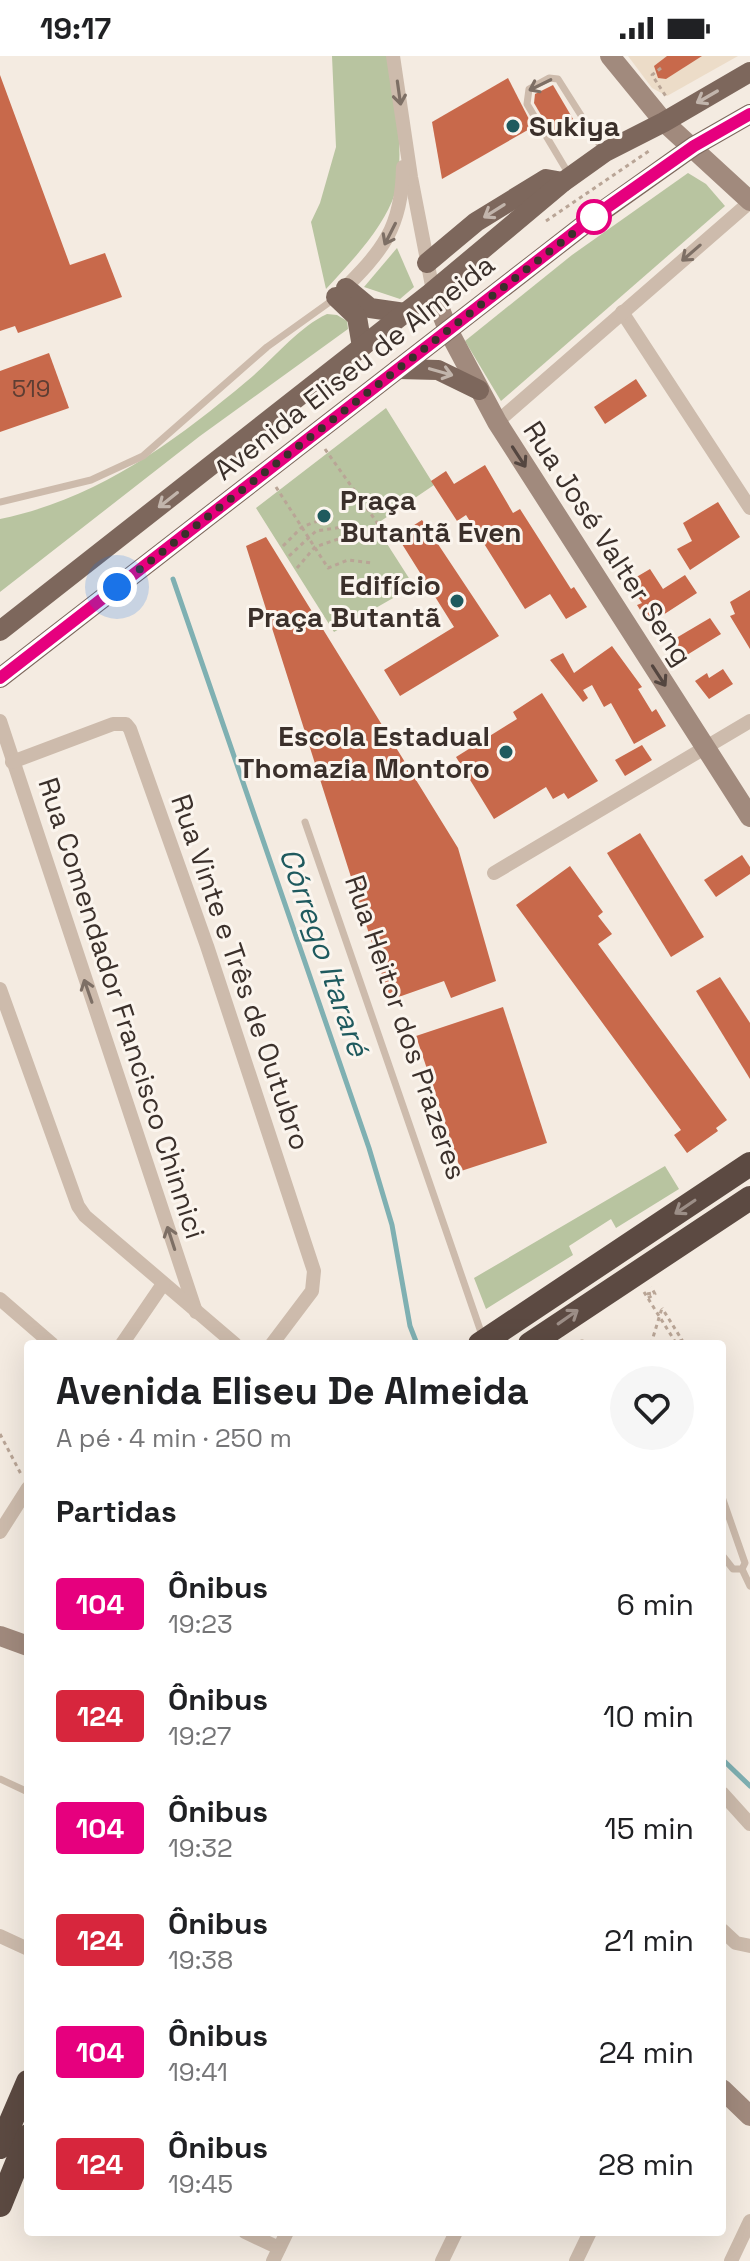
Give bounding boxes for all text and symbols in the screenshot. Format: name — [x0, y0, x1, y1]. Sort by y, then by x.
text: 19:17 — [40, 9, 111, 48]
one-way arrow — [529, 78, 552, 93]
one-way arrow — [392, 80, 407, 105]
one-way arrow — [696, 89, 719, 105]
place label: Sukiya — [529, 108, 620, 144]
marker: Sukiya — [504, 117, 522, 135]
unlabelled marker — [577, 200, 611, 234]
one-way arrow — [484, 202, 506, 219]
one-way arrow — [381, 222, 397, 246]
one-way arrow — [681, 244, 702, 262]
street label: Avenida Eliseu de Almeida — [206, 246, 502, 488]
one-way arrow — [427, 365, 453, 380]
house number: 519 — [12, 373, 50, 404]
street label: Rua José Valter Seng — [515, 414, 701, 672]
one-way arrow — [512, 445, 528, 468]
place label: Praça Butantã Even — [340, 482, 522, 550]
one-way arrow — [158, 491, 179, 508]
marker: Praça Butantã Even — [315, 507, 333, 525]
your location — [97, 567, 137, 607]
place label: Edifício Praça Butantã — [247, 567, 441, 635]
marker: Edifício Praça Butantã — [448, 592, 466, 610]
one-way arrow — [652, 664, 668, 687]
place label: Escola Estadual Thomazia Montoro — [238, 718, 490, 786]
marker: Escola Estadual Thomazia Montoro — [497, 743, 515, 761]
street label: Rua Comendador Francisco Chinnici — [30, 773, 214, 1243]
street label: Rua Vinte e Três de Outubro — [163, 789, 319, 1155]
water label: Córrego Itararé — [271, 842, 379, 1062]
street label: Rua Heitor dos Prazeres — [337, 870, 475, 1184]
one-way arrow — [79, 979, 94, 1004]
one-way arrow — [674, 1200, 697, 1216]
one-way arrow — [162, 1226, 177, 1251]
one-way arrow — [556, 1309, 578, 1326]
button: heart — [610, 1366, 694, 1450]
text: Avenida Eliseu De Almeida — [56, 1367, 529, 1415]
text: A pé · 4 min · 250 m — [56, 1421, 292, 1455]
text: Partidas — [56, 1492, 177, 1531]
text: Ônibus — [168, 1568, 268, 1607]
text: 6 min — [616, 1585, 694, 1624]
text: 104 — [76, 1586, 124, 1622]
text: 19:23 — [168, 1607, 233, 1641]
text: Ônibus — [168, 1680, 268, 1719]
text: 10 min — [603, 1697, 694, 1736]
text: 124 — [77, 1698, 123, 1734]
text: 19:27 — [168, 1719, 232, 1753]
text: Ônibus — [168, 1792, 268, 1831]
text: 15 min — [604, 1809, 694, 1848]
text: 104 — [76, 1810, 124, 1846]
text: 19:32 — [168, 1831, 233, 1865]
text: Ônibus — [168, 1904, 268, 1943]
text: 21 min — [604, 1921, 694, 1960]
text: 124 — [77, 1922, 123, 1958]
text: 19:38 — [168, 1943, 233, 1977]
text: Ônibus — [168, 2016, 268, 2055]
text: 24 min — [599, 2033, 694, 2072]
text: 104 — [76, 2034, 124, 2070]
text: 19:41 — [168, 2055, 228, 2089]
text: Ônibus — [168, 2128, 268, 2167]
text: 28 min — [598, 2145, 694, 2184]
text: 124 — [77, 2146, 123, 2182]
text: 19:45 — [168, 2167, 233, 2201]

